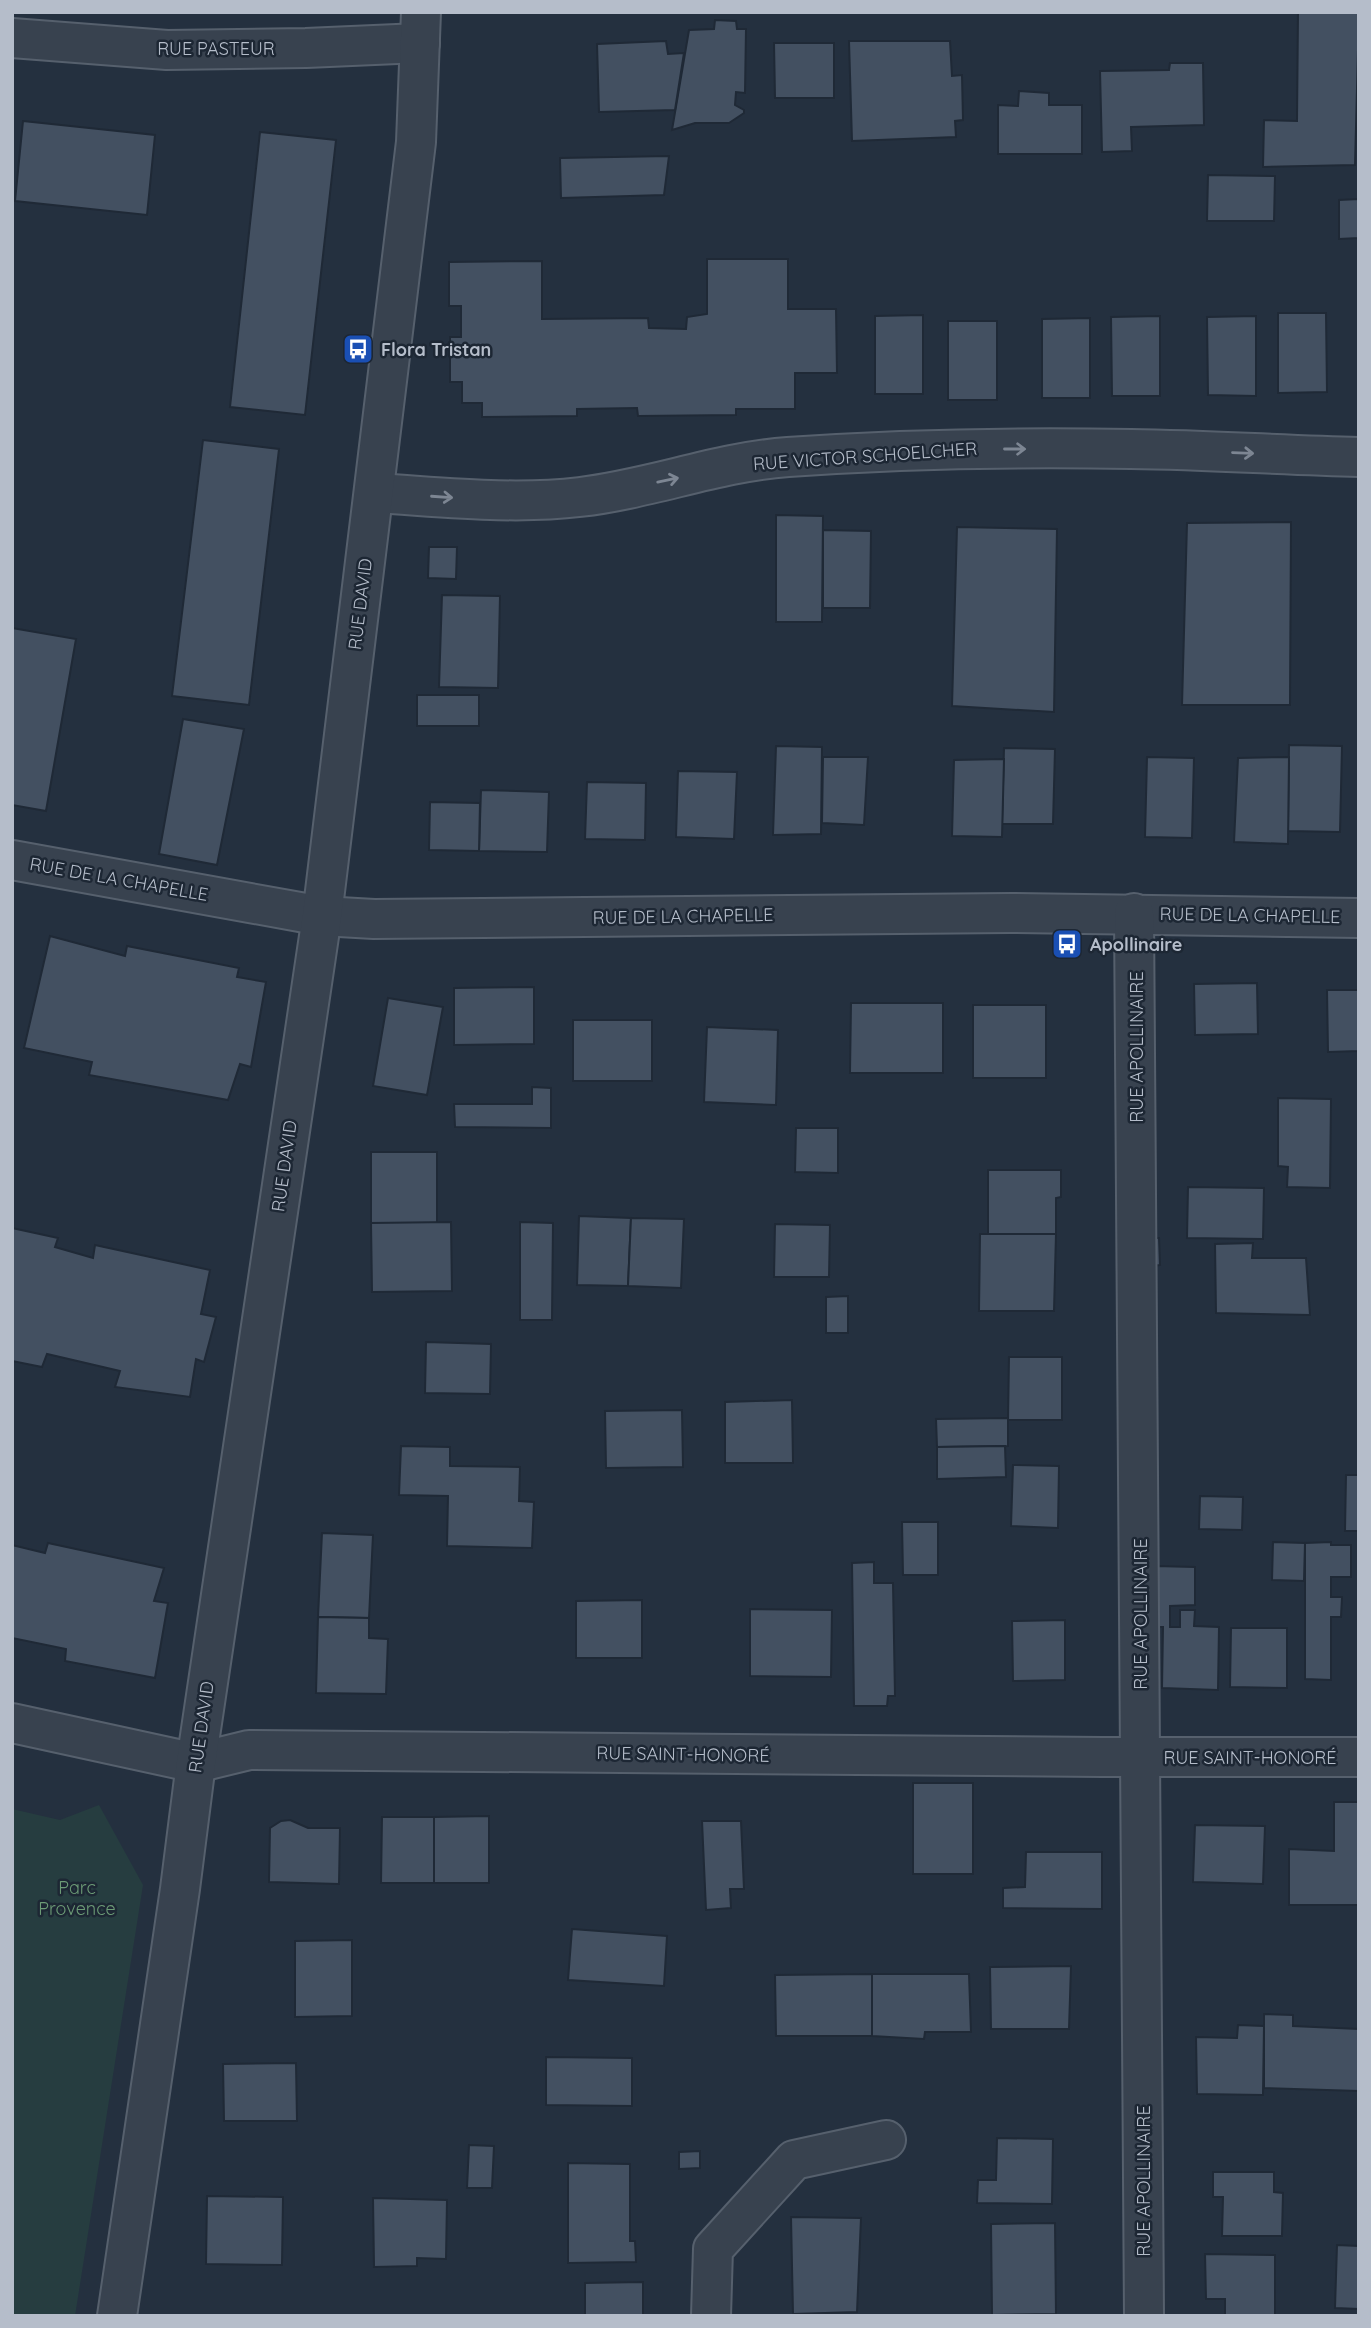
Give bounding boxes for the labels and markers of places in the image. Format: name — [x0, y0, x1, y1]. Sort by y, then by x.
bus stop icon: Flora Tristan — [341, 332, 375, 366]
place label: Flora Tristan — [381, 338, 491, 361]
bus stop icon: Apollinaire — [1050, 927, 1084, 961]
place label: Apollinaire — [1090, 933, 1182, 956]

